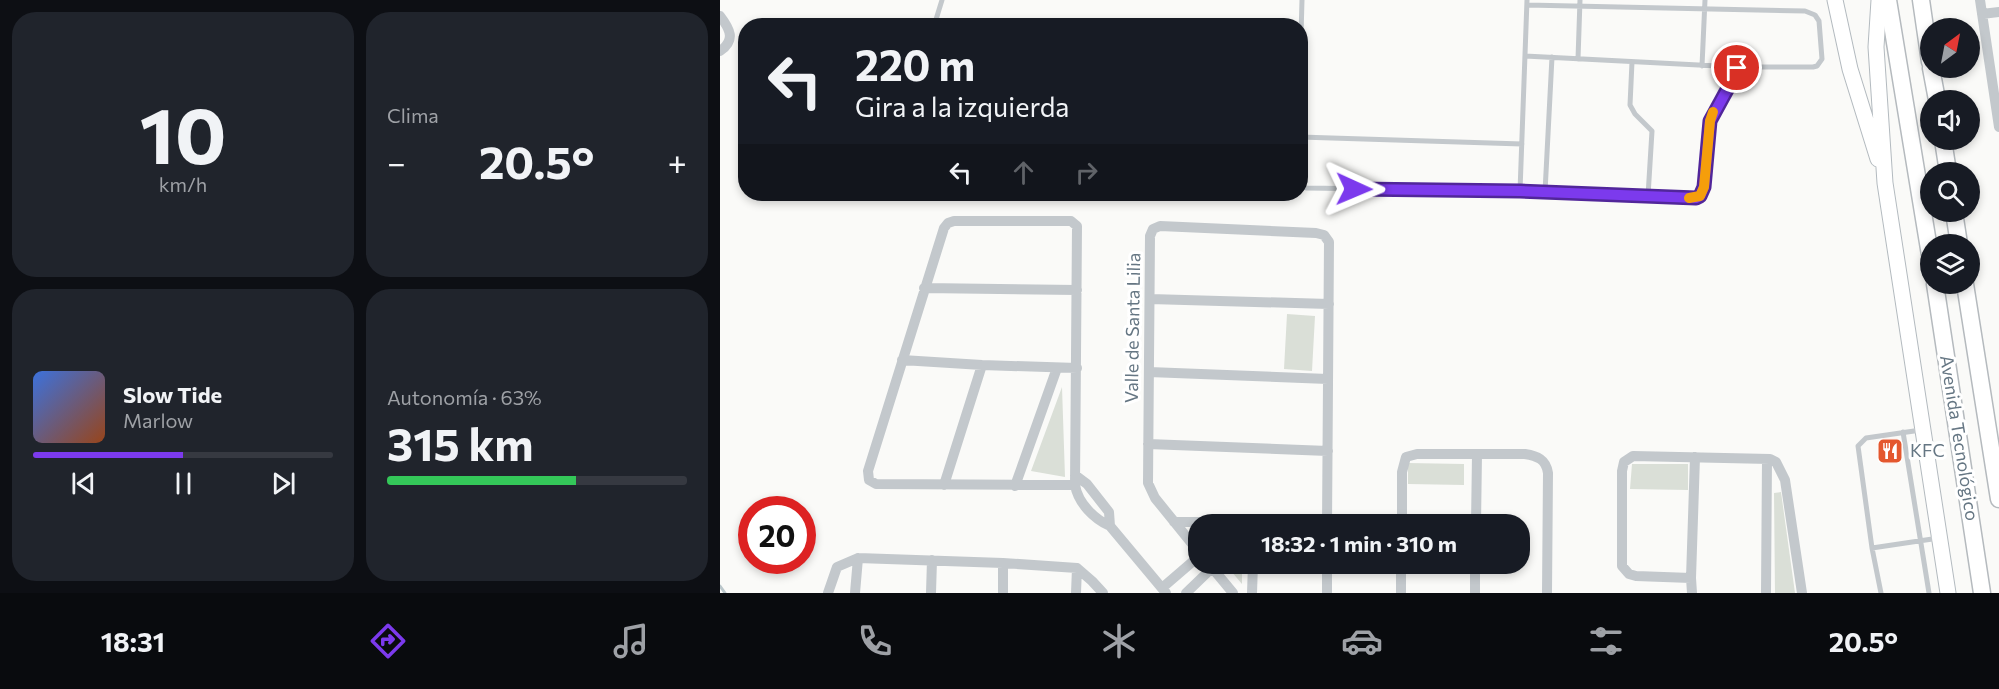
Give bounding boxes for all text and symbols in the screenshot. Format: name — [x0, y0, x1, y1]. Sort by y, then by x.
north arrow — [1920, 18, 1980, 78]
map controls — [1920, 18, 1980, 294]
text: 220 m — [855, 38, 975, 90]
icon: left — [756, 42, 834, 120]
pin — [1711, 42, 1762, 93]
icon: arrive — [1720, 51, 1753, 84]
text: 10 — [139, 85, 227, 180]
text: Gira a la izquierda — [855, 90, 1069, 123]
button: sound — [1920, 90, 1980, 150]
text: Clima — [387, 103, 439, 127]
text: 20.5° — [479, 133, 594, 188]
text: − — [387, 141, 406, 182]
text: + — [668, 141, 687, 182]
icon: left — [944, 156, 977, 189]
icon: ahead — [1007, 156, 1040, 189]
icon: right — [1070, 156, 1103, 189]
position arrow — [1322, 157, 1386, 221]
button: search — [1920, 162, 1980, 222]
text: km/h — [159, 172, 207, 196]
button: layers — [1920, 234, 1980, 294]
street label: Valle de Santa Lilia — [1120, 253, 1144, 403]
street label: Avenida Tecnológico — [1936, 353, 1984, 522]
text: Slow Tide — [123, 381, 222, 408]
text: Autonomía · 63% — [387, 385, 542, 409]
text: Marlow — [123, 408, 193, 432]
text: 315 km — [387, 415, 534, 470]
restaurant icon: KFC — [1875, 436, 1905, 466]
place label: KFC — [1910, 439, 1945, 461]
icon: previous — [67, 467, 100, 500]
icon: pause — [167, 467, 200, 500]
icon: next — [267, 467, 300, 500]
speed limit sign: 20 — [738, 496, 816, 574]
text: 18:32 · 1 min · 310 m — [1261, 530, 1457, 557]
icon: directions — [367, 620, 409, 662]
icon: music — [610, 620, 652, 662]
icon: phone — [854, 620, 896, 662]
icon: climate — [1098, 620, 1140, 662]
icon: car — [1341, 620, 1383, 662]
icon: filters — [1585, 620, 1627, 662]
text: 18:31 — [101, 625, 165, 658]
text: 20.5° — [1829, 625, 1898, 658]

